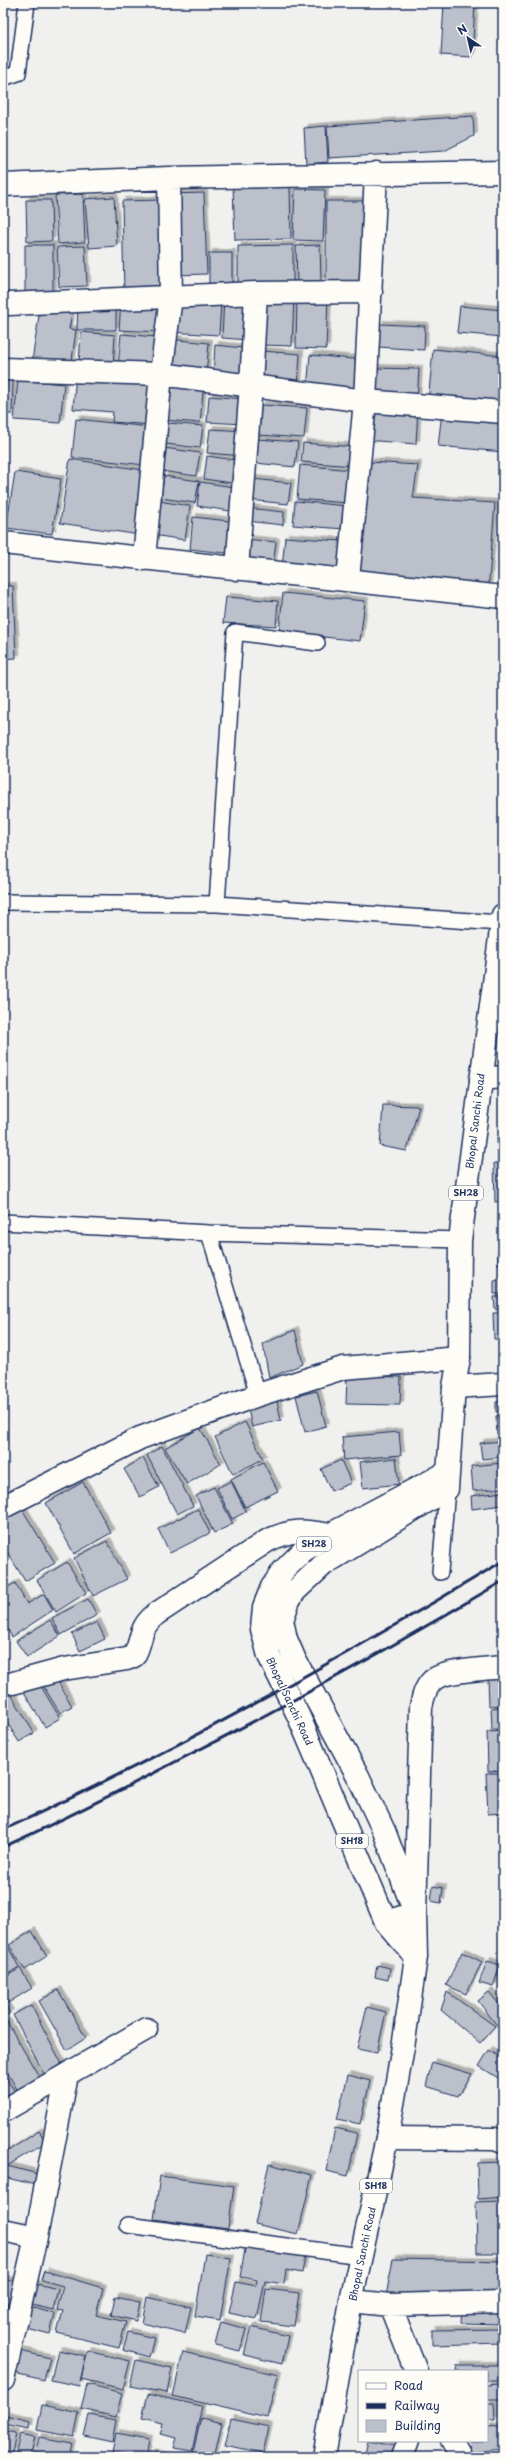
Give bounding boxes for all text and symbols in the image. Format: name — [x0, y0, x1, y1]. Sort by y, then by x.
north arrow — [448, 18, 488, 58]
text: N — [454, 20, 471, 39]
street label: Bhopal Sanchi Road — [461, 1072, 488, 1170]
road number: SH28 — [449, 1186, 483, 1200]
road number: SH28 — [297, 1537, 331, 1551]
street label: Bhopal Sanchi Road — [263, 1654, 318, 1748]
road number: SH18 — [336, 1834, 368, 1848]
road number: SH18 — [360, 2179, 392, 2193]
street label: Bhopal Sanchi Road — [344, 2205, 379, 2302]
legend — [358, 2370, 488, 2442]
text: Road — [394, 2376, 423, 2394]
text: Railway — [394, 2396, 440, 2414]
text: Building — [394, 2416, 441, 2434]

